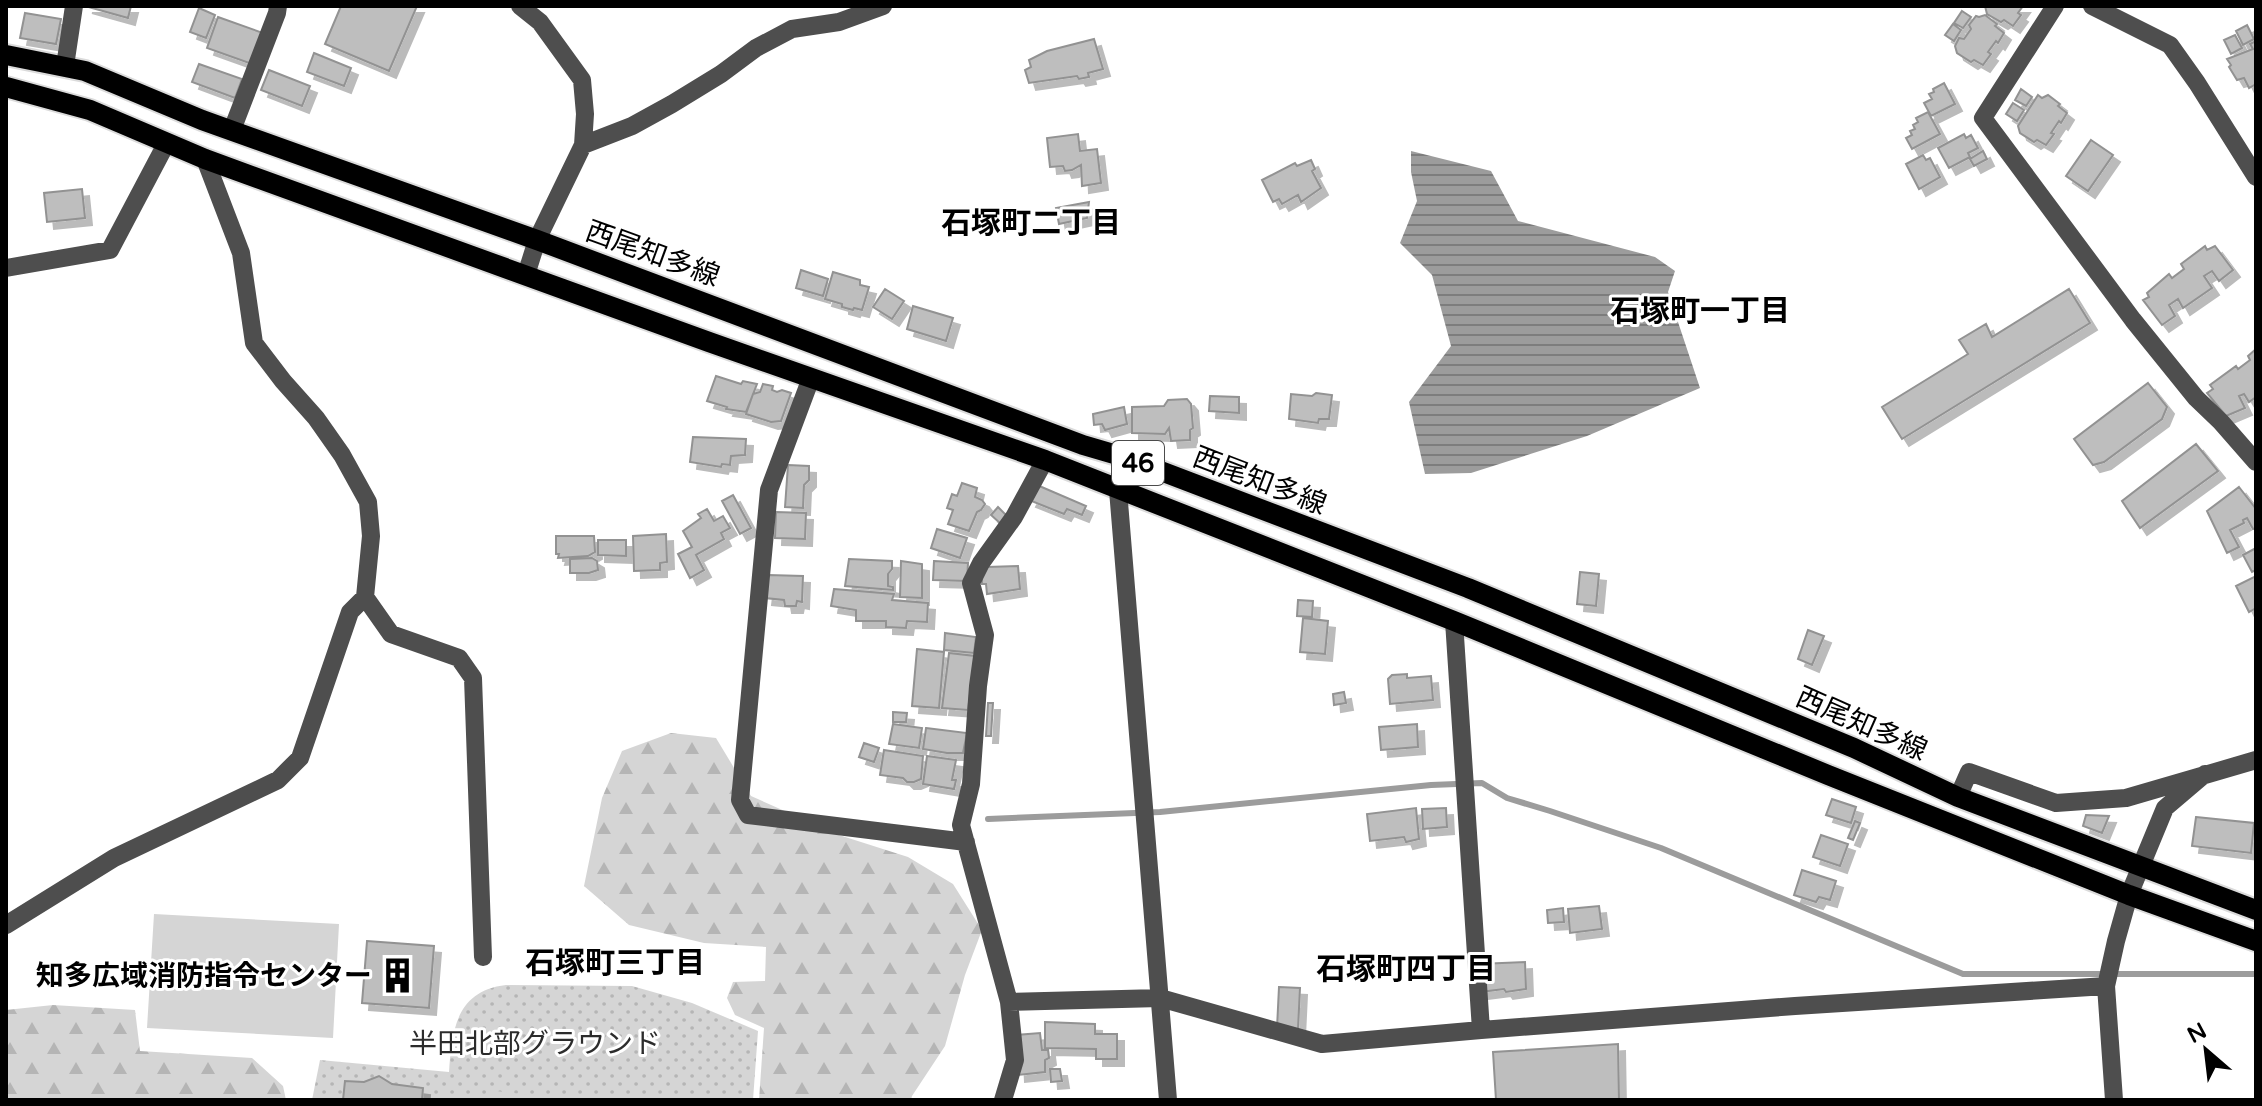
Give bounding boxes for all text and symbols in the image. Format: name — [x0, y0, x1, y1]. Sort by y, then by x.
district label: 石塚町二丁目 — [941, 205, 1121, 242]
street label: 西尾知多線 — [581, 214, 724, 294]
district label: 石塚町一丁目 — [1610, 293, 1790, 330]
street label: 西尾知多線 — [1188, 440, 1331, 522]
road number: 46 — [1112, 441, 1164, 485]
street label: 西尾知多線 — [1791, 680, 1932, 768]
district label: 石塚町三丁目 — [525, 945, 705, 982]
district label: 石塚町四丁目 — [1316, 951, 1496, 988]
building icon: 知多広域消防指令センター — [379, 956, 417, 994]
place label: 知多広域消防指令センター — [36, 959, 372, 993]
north arrow — [2166, 1010, 2246, 1090]
text: N — [2183, 1018, 2211, 1049]
park label: 半田北部グラウンド — [409, 1027, 661, 1061]

